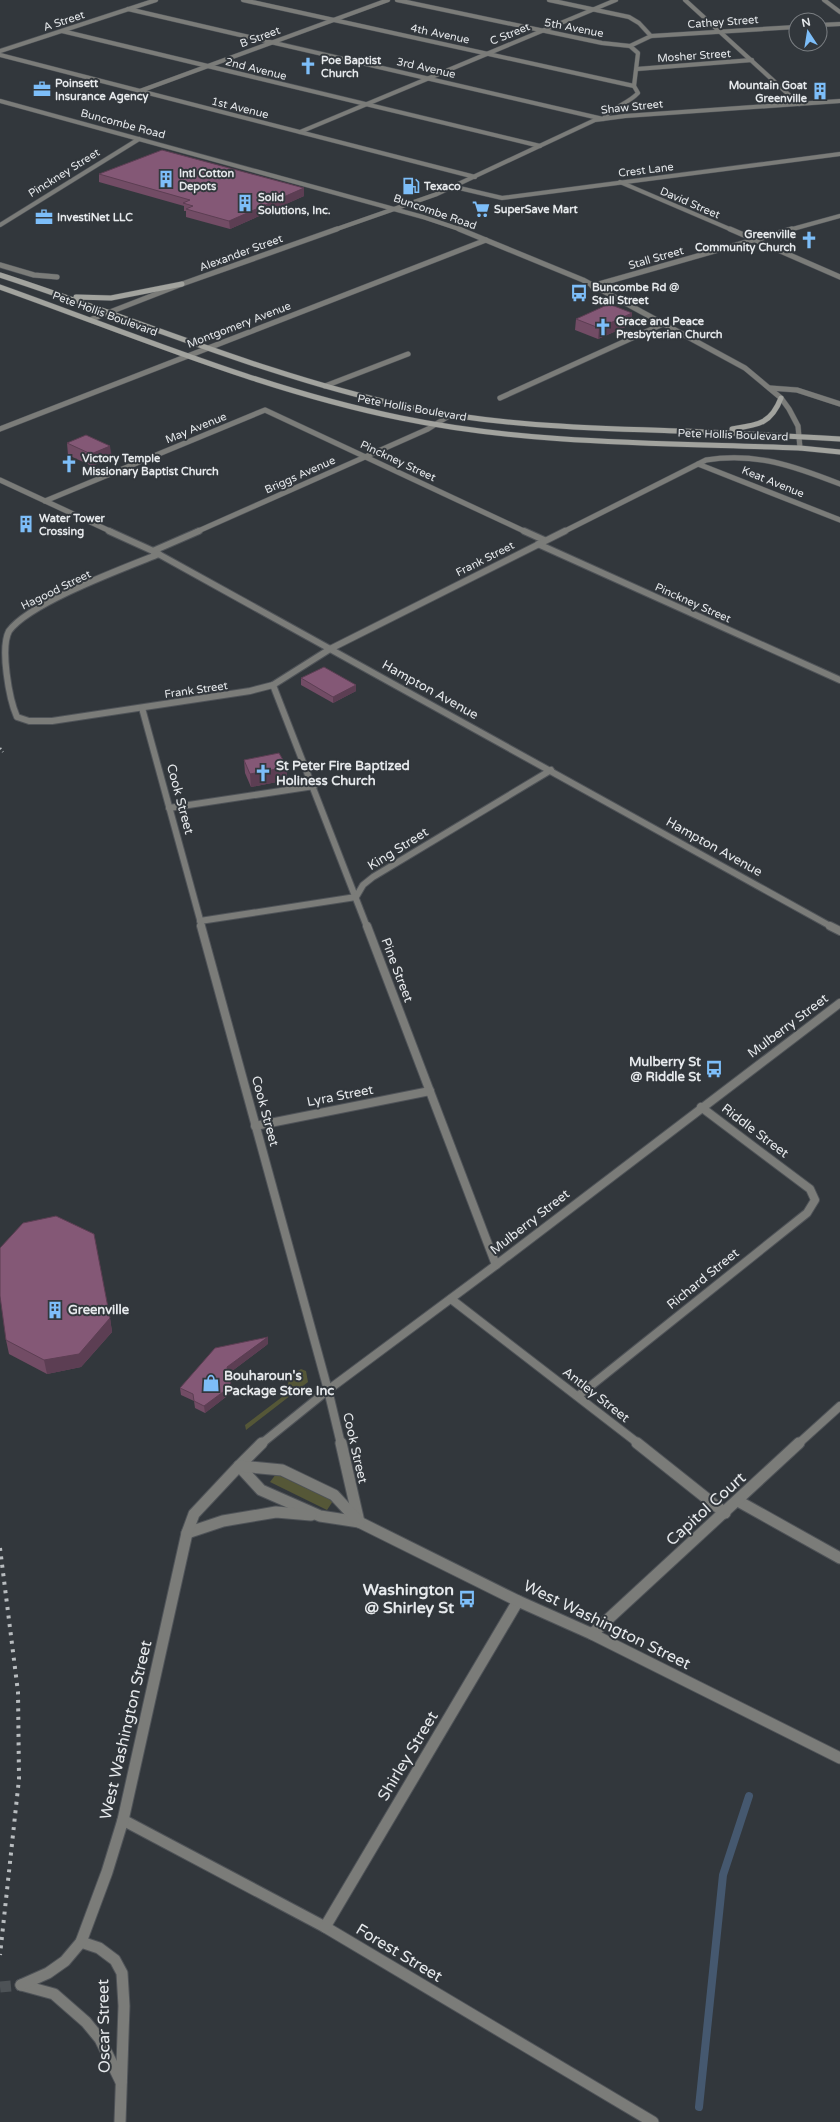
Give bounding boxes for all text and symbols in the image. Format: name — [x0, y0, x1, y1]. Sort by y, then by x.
street label: A Street — [42, 8, 86, 34]
north arrow — [788, 12, 828, 52]
street label: Cathey Street — [687, 13, 759, 31]
text: N — [800, 15, 812, 30]
street label: 5th Avenue — [543, 16, 605, 40]
street label: C Street — [488, 20, 532, 48]
street label: 4th Avenue — [409, 21, 471, 47]
street label: B Street — [238, 24, 282, 50]
street label: Mosher Street — [657, 47, 731, 65]
place label: Poe Baptist Church — [321, 54, 382, 80]
street label: 2nd Avenue — [224, 55, 288, 83]
street label: 3rd Avenue — [395, 55, 457, 81]
church icon: Poe Baptist Church — [298, 56, 318, 76]
place label: Poinsett Insurance Agency — [55, 77, 149, 104]
office icon: Poinsett Insurance Agency — [32, 79, 52, 99]
place label: Mountain Goat Greenville — [729, 79, 808, 105]
building icon: Mountain Goat Greenville — [810, 81, 830, 101]
street label: 1st Avenue — [210, 95, 270, 121]
street label: Shaw Street — [600, 97, 664, 117]
street label: Buncombe Road — [79, 106, 167, 142]
street label: Pinckney Street — [26, 146, 102, 200]
street label: Crest Lane — [618, 160, 674, 180]
place label: Intl Cotton Depots — [179, 167, 235, 194]
building icon: Intl Cotton Depots — [156, 169, 176, 189]
fuel station icon: Texaco — [401, 176, 421, 196]
place label: Texaco — [423, 180, 461, 193]
street label: David Street — [658, 185, 722, 221]
place label: Solid Solutions, Inc. — [258, 191, 331, 217]
street label: Buncombe Road — [392, 192, 478, 232]
building icon: Solid Solutions, Inc. — [235, 193, 255, 213]
supermarket icon: SuperSave Mart — [471, 199, 491, 219]
place label: SuperSave Mart — [494, 203, 578, 217]
office icon: InvestiNet LLC — [34, 207, 54, 227]
place label: InvestiNet LLC — [57, 211, 133, 224]
place label: Greenville Community Church — [695, 228, 797, 255]
church icon: Greenville Community Church — [799, 230, 819, 250]
street label: Alexander Street — [198, 232, 284, 274]
street label: Stall Street — [627, 244, 685, 272]
place label: Buncombe Rd @ Stall Street — [592, 281, 679, 307]
bus stop icon: Buncombe Rd @ Stall Street — [569, 283, 589, 303]
street label: Pete Hollis Boulevard — [51, 289, 159, 339]
street label: Montgomery Avenue — [185, 299, 293, 351]
place label: Grace and Peace Presbyterian Church — [616, 315, 723, 342]
church icon: Grace and Peace Presbyterian Church — [593, 317, 613, 337]
street label: Pete Hollis Boulevard — [356, 392, 468, 424]
street label: May Avenue — [163, 410, 229, 446]
street label: Pete Hollis Boulevard — [677, 427, 789, 443]
street label: Pinckney Street — [358, 438, 438, 484]
place label: Victory Temple Missionary Baptist Church — [82, 452, 219, 479]
church icon: Victory Temple Missionary Baptist Church — [59, 454, 79, 474]
street label: Briggs Avenue — [263, 454, 337, 496]
street label: Keat Avenue — [740, 464, 806, 500]
place label: Water Tower Crossing — [39, 512, 106, 539]
building icon: Water Tower Crossing — [16, 514, 36, 534]
street label: Frank Street — [454, 539, 516, 579]
street label: Hagood Street — [19, 567, 93, 613]
street label: Pinckney Street — [653, 580, 733, 626]
street label: Hampton Avenue — [379, 657, 481, 723]
street label: Frank Street — [164, 679, 228, 701]
place label: St Peter Fire Baptized Holiness Church — [276, 758, 410, 789]
street label: Cook Street — [163, 762, 197, 836]
church icon: St Peter Fire Baptized Holiness Church — [253, 763, 273, 783]
street label: Hampton Avenue — [663, 814, 765, 880]
street label: King Street — [365, 824, 431, 874]
street label: Pine Street — [377, 936, 417, 1004]
street label: Mulberry Street — [745, 991, 831, 1061]
place label: Mulberry St @ Riddle St — [629, 1054, 701, 1085]
bus stop icon: Mulberry St @ Riddle St — [704, 1059, 724, 1079]
street label: Cook Street — [248, 1074, 282, 1148]
street label: Lyra Street — [305, 1082, 375, 1110]
street label: Riddle Street — [718, 1101, 792, 1161]
street label: Mulberry Street — [487, 1186, 573, 1258]
street label: Richard Street — [664, 1245, 742, 1313]
building icon: Greenville — [45, 1300, 65, 1320]
place label: Greenville — [68, 1302, 130, 1318]
street label: Antley Street — [559, 1364, 633, 1426]
place label: Bouharoun's Package Store Inc — [224, 1368, 334, 1399]
shop icon: Bouharoun's Package Store Inc — [201, 1373, 221, 1393]
street label: Cook Street — [339, 1411, 371, 1485]
street label: Capitol Court — [662, 1468, 750, 1550]
street label: West Washington Street — [520, 1576, 694, 1674]
place label: Washington @ Shirley St — [363, 1580, 455, 1618]
bus stop icon: Washington @ Shirley St — [457, 1589, 477, 1609]
street label: West Washington Street — [96, 1638, 156, 1822]
street label: Shirley Street — [373, 1708, 443, 1804]
street label: Forest Street — [352, 1919, 446, 1987]
street label: Oscar Street — [93, 1979, 115, 2073]

